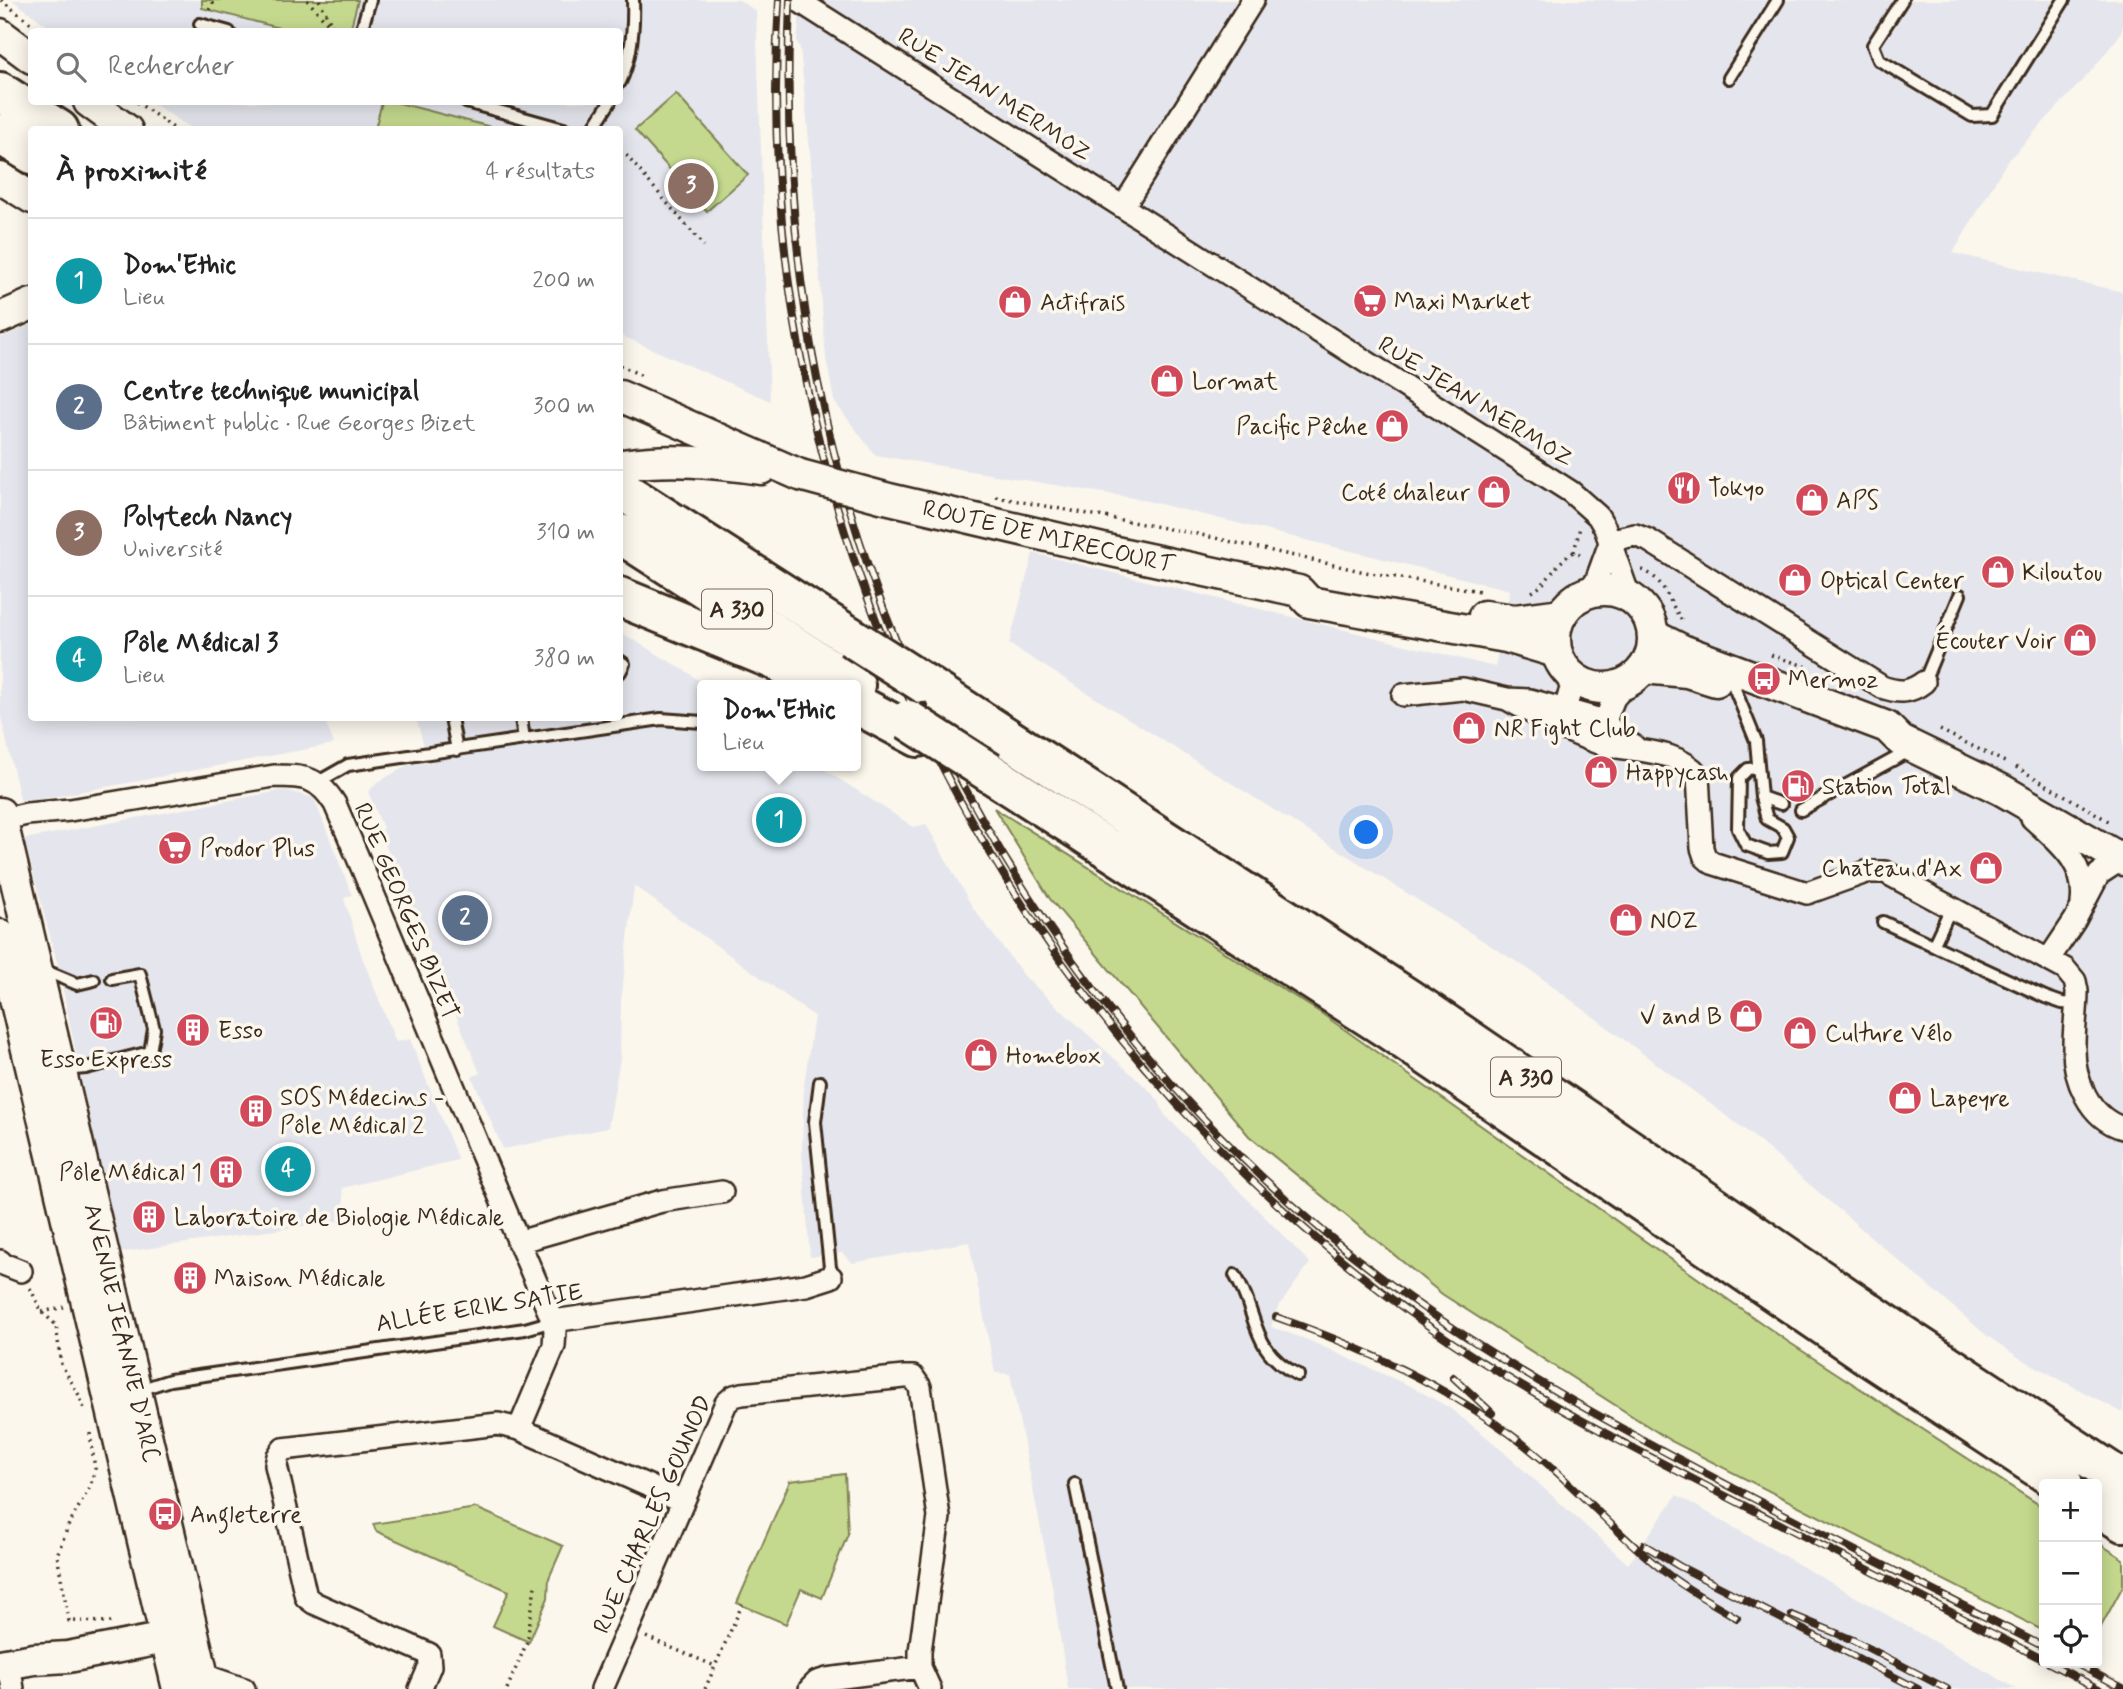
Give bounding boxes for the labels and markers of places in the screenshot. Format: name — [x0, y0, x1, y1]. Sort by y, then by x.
pin: 3 — [668, 160, 714, 212]
supermarket icon: Maxi Market — [1351, 282, 1389, 320]
shop icon: Actifrais — [996, 283, 1034, 321]
place label: Maxi Market — [1394, 287, 1532, 318]
place label: Actifrais — [1040, 288, 1125, 319]
shop icon: Lormat — [1148, 362, 1186, 400]
place label: Lormat — [1192, 367, 1278, 398]
shop icon: Pacific Pêche — [1373, 407, 1411, 445]
place label: Pacific Pêche — [1236, 412, 1368, 443]
restaurant icon: Tokyo — [1665, 469, 1703, 507]
shop icon: Coté chaleur — [1475, 473, 1513, 511]
place label: Tokyo — [1708, 474, 1764, 505]
place label: Coté chaleur — [1341, 478, 1470, 509]
shop icon: APS — [1793, 481, 1831, 519]
place label: APS — [1836, 486, 1879, 517]
shop icon: Kiloutou — [1979, 553, 2017, 591]
place label: Kiloutou — [2022, 558, 2102, 589]
shop icon: Optical Center — [1776, 561, 1814, 599]
place label: Optical Center — [1820, 566, 1965, 597]
shop icon: Écouter Voir — [2061, 621, 2099, 659]
place label: Écouter Voir — [1935, 624, 2056, 657]
bus stop icon: Mermoz — [1745, 660, 1783, 698]
place label: Mermoz — [1788, 665, 1879, 696]
shop icon: NR Fight Club — [1450, 709, 1488, 747]
place label: NR Fight Club — [1494, 714, 1636, 745]
shop icon: Happycash — [1582, 753, 1620, 791]
place label: Happycash — [1626, 758, 1729, 789]
fuel station icon: Station Total — [1779, 767, 1817, 805]
place label: Station Total — [1822, 772, 1951, 803]
pin: 1 — [756, 794, 802, 846]
supermarket icon: Prodor Plus — [156, 829, 194, 867]
place label: Prodor Plus — [200, 834, 315, 865]
shop icon: Chateau d'Ax — [1967, 849, 2005, 887]
place label: Chateau d'Ax — [1822, 854, 1962, 885]
pin: 2 — [442, 892, 488, 944]
shop icon: NOZ — [1607, 901, 1645, 939]
place label: NOZ — [1650, 906, 1697, 937]
shop icon: V and B — [1727, 997, 1765, 1035]
place label: V and B — [1640, 1002, 1722, 1033]
fuel station icon: Esso Express — [87, 1004, 125, 1042]
building icon: Esso — [174, 1011, 212, 1049]
shop icon: Culture Vélo — [1781, 1014, 1819, 1052]
place label: Esso — [218, 1016, 263, 1047]
place label: Culture Vélo — [1825, 1019, 1952, 1050]
shop icon: Homebox — [962, 1036, 1000, 1074]
place label: Homebox — [1006, 1041, 1101, 1072]
place label: Esso Express — [40, 1045, 172, 1076]
shop icon: Lapeyre — [1886, 1079, 1924, 1117]
place label: SOS Médecins - Pôle Médical 2 — [280, 1083, 445, 1142]
place label: Lapeyre — [1930, 1084, 2009, 1115]
building icon: SOS Médecins - Pôle Médical 2 — [237, 1092, 275, 1130]
pin: 4 — [265, 1143, 311, 1195]
building icon: Pôle Médical 1 — [207, 1153, 245, 1191]
place label: Pôle Médical 1 — [59, 1158, 202, 1189]
building icon: Laboratoire de Biologie Médicale — [130, 1198, 168, 1236]
place label: Laboratoire de Biologie Médicale — [174, 1203, 504, 1236]
building icon: Maison Médicale — [171, 1259, 209, 1297]
place label: Maison Médicale — [214, 1264, 385, 1295]
bus stop icon: Angleterre — [146, 1495, 184, 1533]
place label: Angleterre — [190, 1500, 302, 1534]

